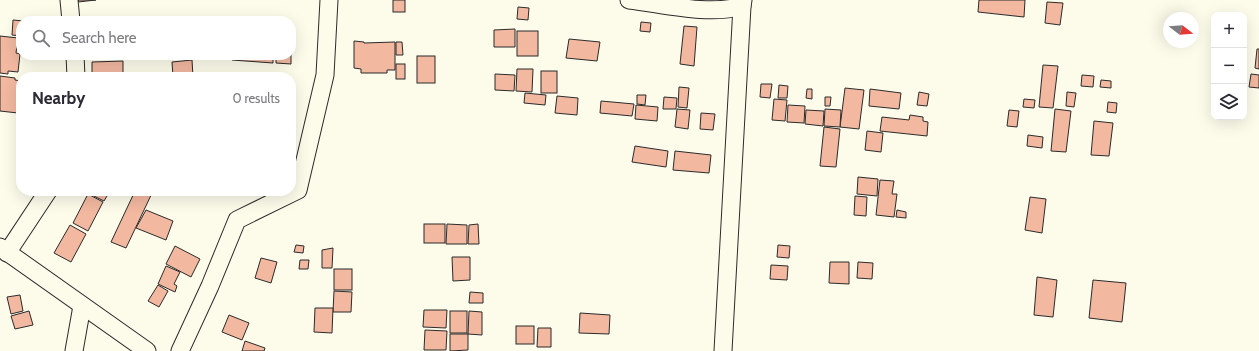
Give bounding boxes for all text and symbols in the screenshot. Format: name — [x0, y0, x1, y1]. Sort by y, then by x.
north arrow — [1163, 12, 1199, 48]
map controls — [1211, 12, 1247, 120]
button: + — [1211, 12, 1247, 48]
search box — [16, 16, 296, 60]
icon: search — [30, 27, 52, 49]
text: Search here — [62, 29, 137, 47]
button: − — [1211, 48, 1247, 84]
button: layers — [1211, 84, 1247, 120]
text: Nearby — [32, 88, 85, 108]
text: 0 results — [232, 90, 280, 106]

